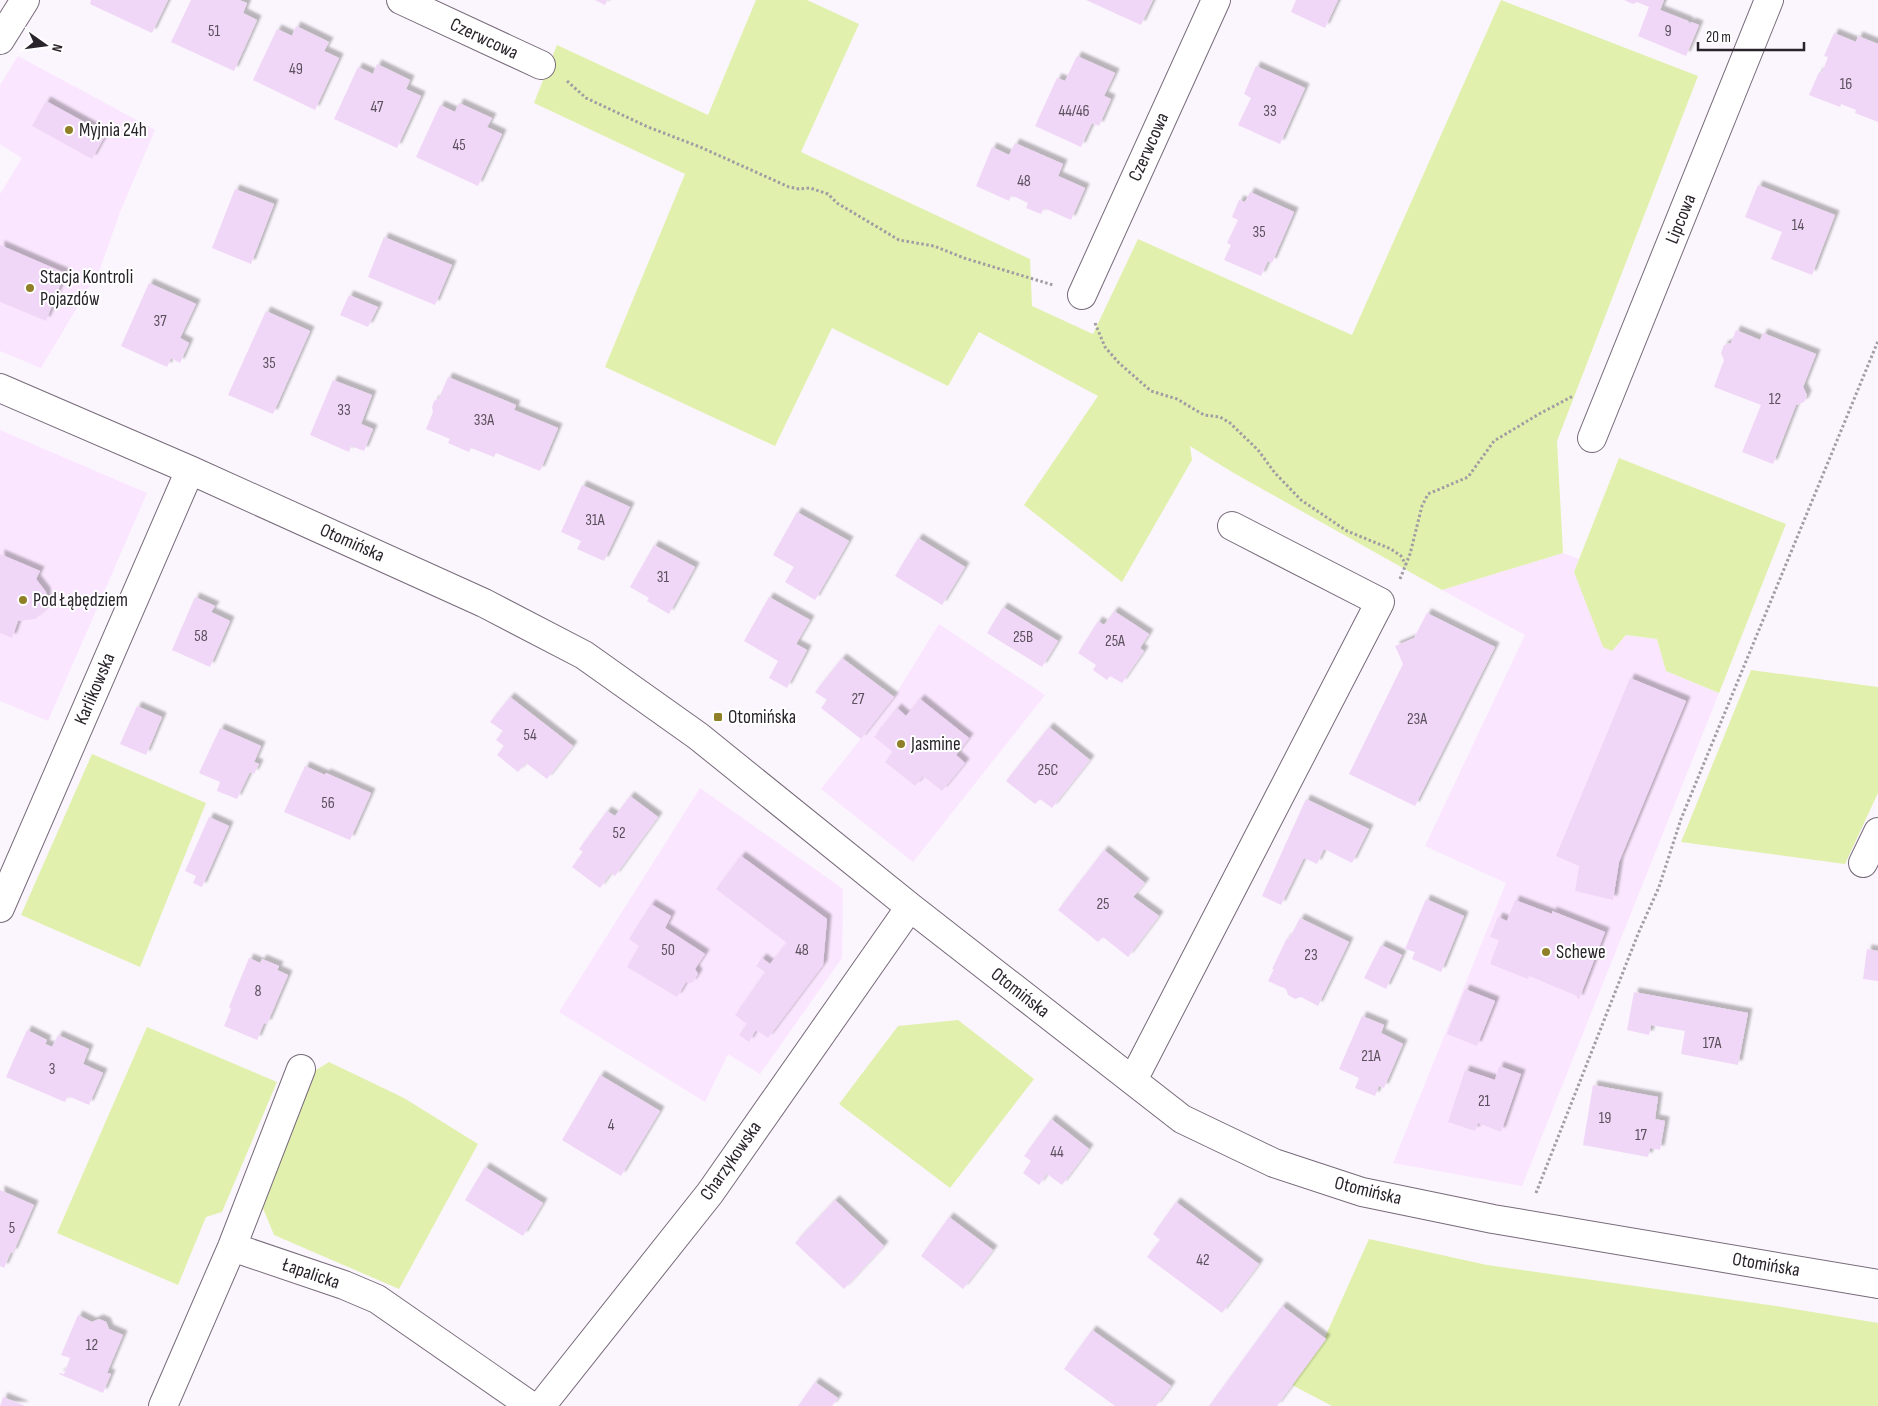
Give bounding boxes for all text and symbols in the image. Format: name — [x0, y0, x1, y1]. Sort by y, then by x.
street label: Czerwcowa — [446, 13, 522, 65]
north arrow — [20, 20, 70, 70]
scale bar — [1698, 20, 1804, 52]
house number: 51 — [208, 22, 220, 41]
house number: 9 — [1664, 22, 1672, 41]
text: 20 m — [1706, 28, 1731, 47]
text: N — [48, 42, 66, 54]
house number: 49 — [289, 60, 303, 79]
house number: 16 — [1840, 75, 1852, 94]
house number: 47 — [371, 98, 384, 117]
house number: 44/46 — [1058, 102, 1090, 121]
house number: 33 — [1263, 102, 1277, 121]
street label: Czerwcowa — [1124, 109, 1174, 185]
place label: Myjnia 24h — [79, 119, 147, 142]
marker: Myjnia 24h — [63, 124, 75, 136]
house number: 45 — [452, 136, 466, 155]
house number: 48 — [1017, 172, 1031, 191]
street label: Lipcowa — [1661, 191, 1701, 247]
house number: 14 — [1792, 216, 1804, 235]
house number: 35 — [1252, 223, 1266, 242]
place label: Stacja Kontroli Pojazdów — [40, 266, 133, 311]
marker: Stacja Kontroli Pojazdów — [24, 282, 36, 294]
house number: 37 — [153, 312, 167, 331]
house number: 35 — [262, 354, 276, 373]
house number: 12 — [1769, 390, 1781, 409]
house number: 33 — [337, 401, 351, 420]
house number: 33A — [474, 411, 494, 430]
house number: 31A — [585, 511, 605, 530]
street label: Otomińska — [316, 519, 388, 567]
house number: 31 — [657, 568, 670, 587]
place label: Pod Łąbędziem — [33, 589, 128, 612]
marker: Pod Łąbędziem — [17, 594, 29, 606]
house number: 58 — [194, 627, 208, 646]
house number: 25B — [1013, 628, 1033, 647]
house number: 25A — [1105, 632, 1125, 651]
street label: Karlikowska — [70, 650, 120, 728]
house number: 27 — [851, 690, 865, 709]
place label: Otomińska — [728, 706, 796, 729]
house number: 23A — [1407, 710, 1427, 729]
marker: Otomińska — [712, 711, 724, 723]
house number: 54 — [523, 726, 537, 745]
place label: Jasmine — [910, 733, 961, 756]
marker: Jasmine — [895, 738, 907, 750]
house number: 25C — [1038, 761, 1059, 780]
house number: 56 — [321, 794, 335, 813]
house number: 52 — [612, 824, 626, 843]
house number: 25 — [1096, 895, 1110, 914]
house number: 50 — [661, 941, 675, 960]
house number: 48 — [795, 941, 809, 960]
place label: Schewe — [1556, 941, 1606, 964]
house number: 23 — [1304, 946, 1318, 965]
marker: Schewe — [1540, 946, 1552, 958]
street label: Otomińska — [986, 963, 1054, 1023]
house number: 8 — [254, 982, 262, 1001]
house number: 17A — [1703, 1034, 1721, 1053]
house number: 21A — [1361, 1047, 1381, 1066]
house number: 3 — [49, 1060, 55, 1079]
house number: 21 — [1478, 1092, 1491, 1111]
house number: 19 — [1599, 1109, 1611, 1128]
house number: 4 — [608, 1116, 615, 1135]
street label: Charzykowska — [695, 1117, 767, 1205]
house number: 17 — [1635, 1126, 1648, 1145]
house number: 44 — [1050, 1143, 1064, 1162]
street label: Otomińska — [1332, 1172, 1404, 1210]
house number: 5 — [9, 1219, 15, 1238]
street label: Otomińska — [1730, 1248, 1802, 1282]
house number: 42 — [1196, 1251, 1210, 1270]
street label: Łapalicka — [278, 1253, 343, 1295]
house number: 12 — [86, 1336, 98, 1355]

